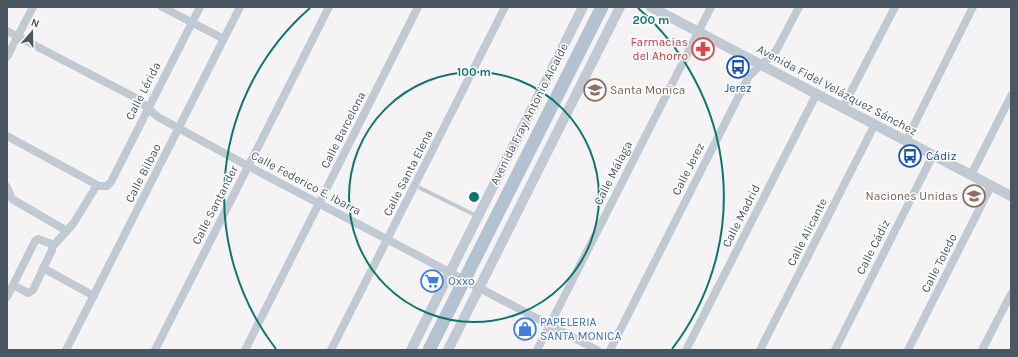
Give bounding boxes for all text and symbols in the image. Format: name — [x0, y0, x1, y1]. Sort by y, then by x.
north arrow — [12, 12, 52, 52]
text: 200 m — [633, 13, 669, 27]
text: N — [29, 16, 41, 31]
place label: Farmacias del Ahorro — [631, 35, 688, 63]
pharmacy icon: Farmacias del Ahorro — [690, 36, 716, 62]
street label: Avenida Fray Antonio Alcalde — [487, 41, 571, 187]
street label: Avenida Fidel Velázquez Sánchez — [755, 42, 920, 138]
bus stop icon: Jerez — [725, 54, 751, 80]
street label: Calle Lérida — [122, 60, 164, 122]
text: 100 m — [457, 65, 491, 79]
school or university icon: Santa Monica — [582, 77, 608, 103]
place label: Jerez — [724, 81, 752, 95]
place label: Santa Monica — [610, 83, 685, 97]
street label: Calle Barcelona — [318, 89, 368, 171]
street label: Calle Santa Elena — [380, 128, 436, 218]
street label: Calle Málaga — [591, 139, 635, 207]
street label: Calle Jerez — [669, 140, 707, 198]
street label: Calle Bilbao — [122, 141, 164, 205]
bus stop icon: Cádiz — [897, 143, 923, 169]
street label: Calle Federico E. Ibarra — [249, 148, 363, 218]
place label: Cádiz — [926, 149, 957, 163]
street label: Calle Santander — [189, 163, 241, 247]
street label: Calle Madrid — [719, 182, 763, 250]
school or university icon: Naciones Unidas — [961, 183, 987, 209]
place label: Naciones Unidas — [866, 189, 958, 203]
centre of rings — [467, 190, 481, 204]
street label: Calle Alicante — [784, 196, 830, 268]
street label: Calle Cádiz — [853, 217, 893, 277]
street label: Calle Toledo — [918, 231, 960, 295]
supermarket icon: Oxxo — [419, 268, 445, 294]
place label: Oxxo — [448, 274, 475, 288]
place label: PAPELERIA SANTA MONICA — [540, 315, 621, 343]
shop icon: PAPELERIA SANTA MONICA — [512, 316, 538, 342]

